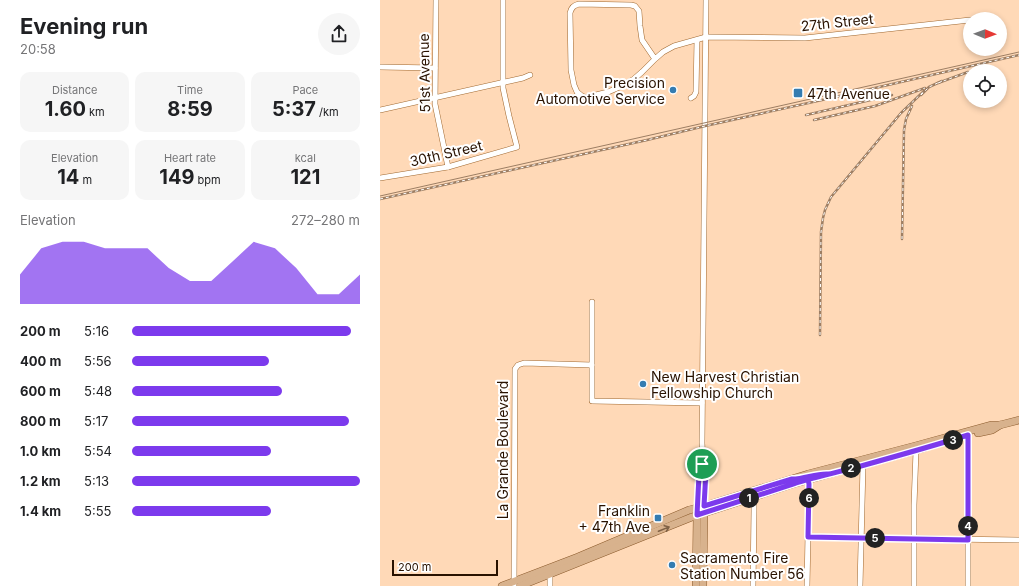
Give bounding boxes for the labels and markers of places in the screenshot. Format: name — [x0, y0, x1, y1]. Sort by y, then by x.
place label: Precision Automotive Service — [536, 74, 665, 107]
marker: Precision Automotive Service — [668, 85, 678, 95]
place label: 47th Avenue — [807, 85, 890, 102]
marker: 47th Avenue — [792, 87, 804, 99]
place label: New Harvest Christian Fellowship Church — [651, 368, 799, 401]
marker: New Harvest Christian Fellowship Church — [638, 379, 648, 389]
pin: 3 — [943, 430, 963, 450]
pin — [685, 447, 719, 481]
pin: 2 — [841, 458, 861, 478]
pin: 1 — [739, 488, 759, 508]
pin: 6 — [799, 488, 819, 508]
place label: Franklin + 47th Ave — [579, 502, 650, 535]
marker: Franklin + 47th Ave — [653, 513, 663, 523]
pin: 4 — [958, 516, 978, 536]
pin: 5 — [865, 528, 885, 548]
place label: Sacramento Fire Station Number 56 — [680, 549, 804, 582]
marker: Sacramento Fire Station Number 56 — [667, 560, 677, 570]

